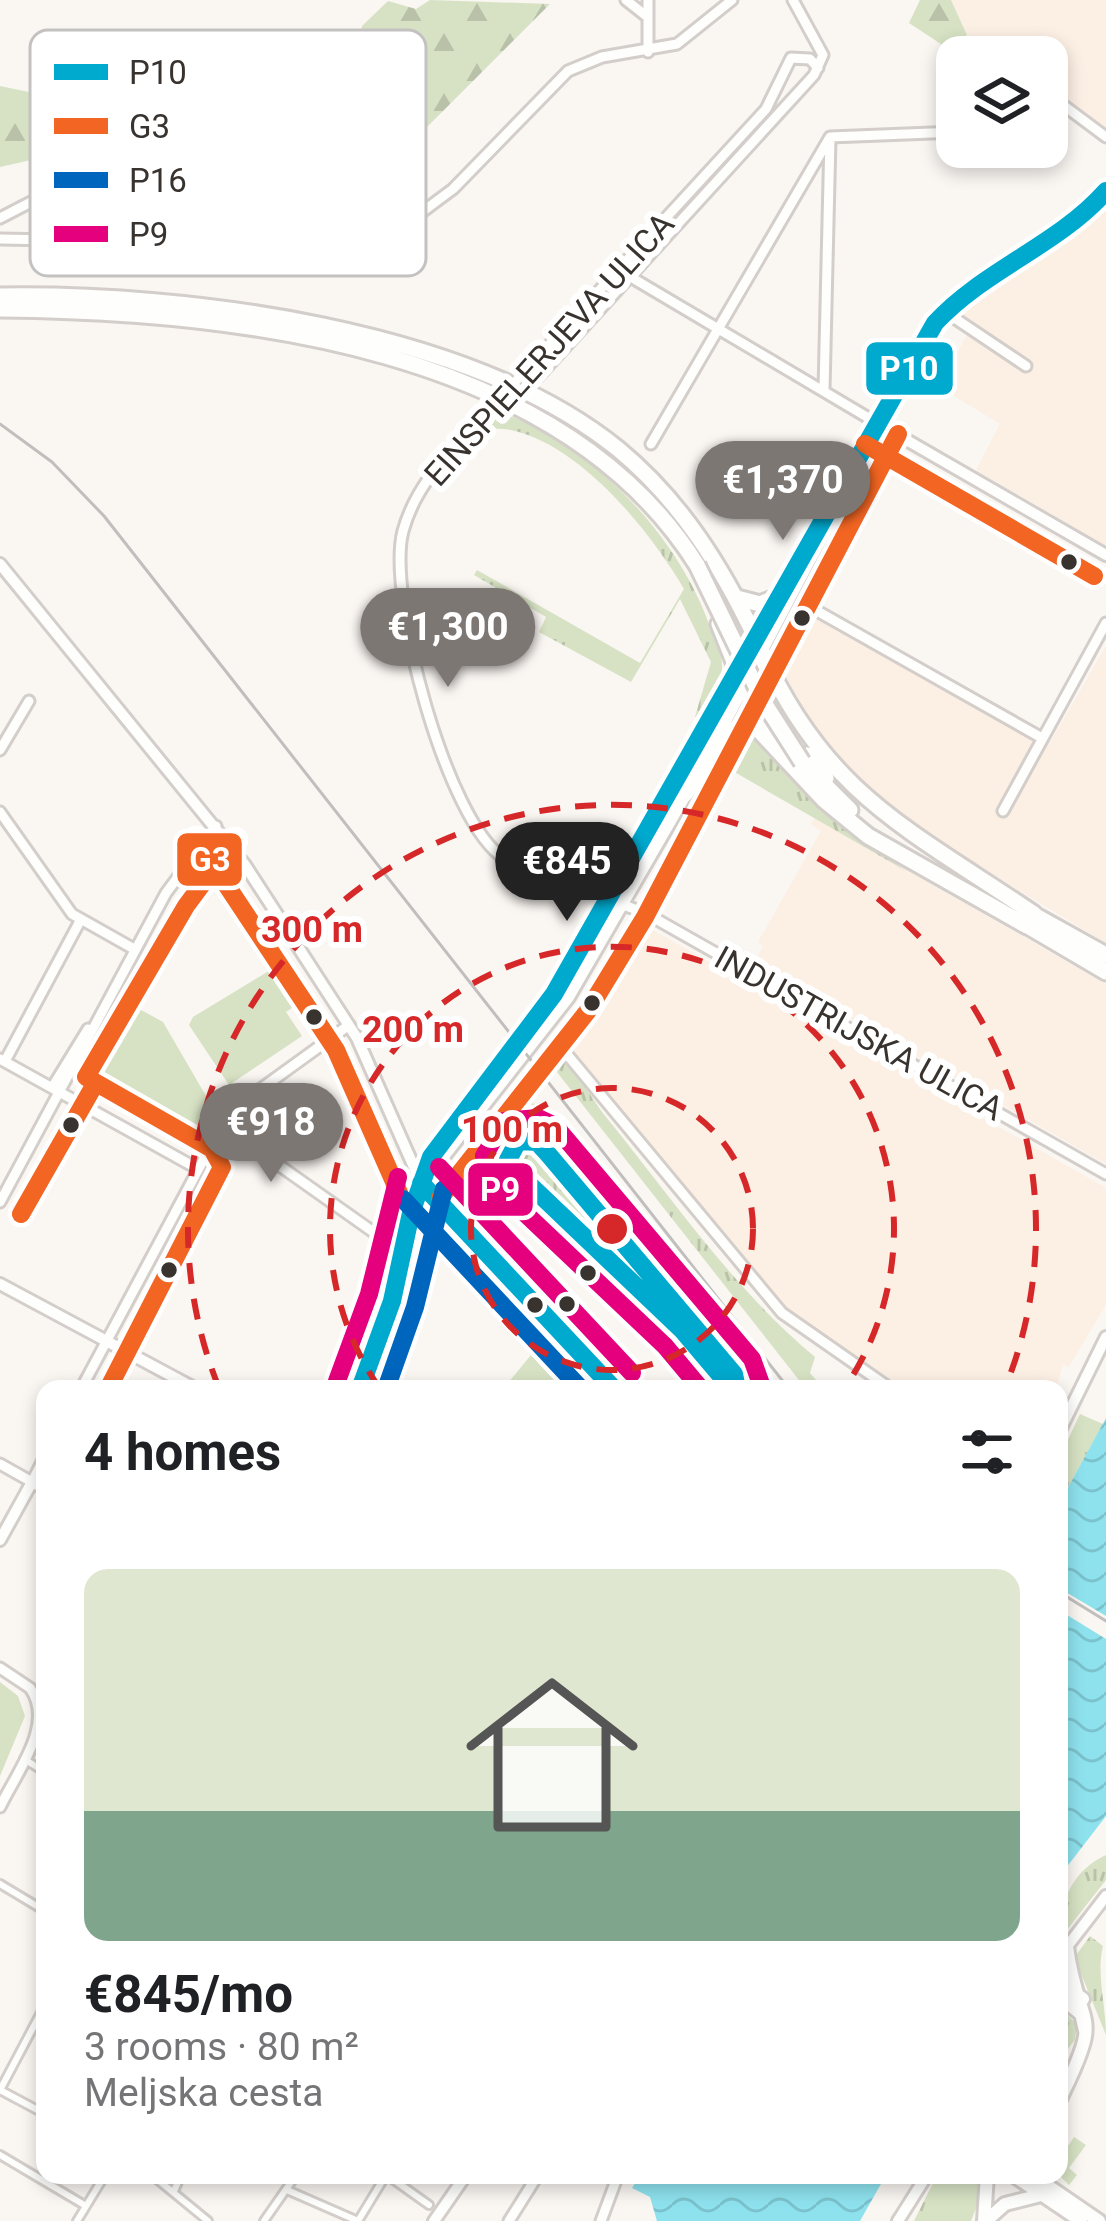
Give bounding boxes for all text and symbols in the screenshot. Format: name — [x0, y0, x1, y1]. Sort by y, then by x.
legend — [30, 30, 426, 276]
map controls — [936, 36, 1068, 168]
button: layers — [936, 36, 1068, 168]
text: P10 — [129, 53, 187, 92]
text: G3 — [129, 107, 170, 146]
text: P16 — [129, 161, 187, 200]
street label: EINSPIELERJEVA ULICA — [416, 204, 682, 494]
text: P9 — [129, 215, 168, 254]
line badge: P10 — [864, 340, 955, 397]
text: P10 — [879, 349, 939, 388]
pin: €1,370 — [685, 441, 881, 543]
text: €1,370 — [722, 457, 844, 503]
unlabelled marker — [1058, 551, 1080, 573]
pin: €1,300 — [350, 588, 546, 690]
text: €1,300 — [387, 604, 509, 650]
unlabelled marker — [791, 607, 813, 629]
pin: €845 — [496, 822, 638, 924]
line badge: G3 — [175, 831, 244, 888]
text: €845 — [522, 838, 612, 884]
text: G3 — [189, 840, 231, 879]
text: 300 m — [261, 909, 363, 951]
street label: INDUSTRIJSKA ULICA — [708, 938, 1010, 1129]
unlabelled marker — [581, 992, 603, 1014]
unlabelled marker — [303, 1006, 325, 1028]
text: 200 m — [362, 1009, 464, 1051]
pin: €918 — [200, 1083, 342, 1185]
text: €918 — [226, 1099, 316, 1145]
text: 100 m — [461, 1109, 563, 1151]
unlabelled marker — [60, 1114, 82, 1136]
line badge: P9 — [466, 1161, 535, 1218]
text: P9 — [480, 1170, 520, 1209]
centre of rings — [591, 1208, 633, 1250]
unlabelled marker — [158, 1259, 180, 1281]
unlabelled marker — [577, 1262, 599, 1284]
unlabelled marker — [556, 1293, 578, 1315]
unlabelled marker — [524, 1294, 546, 1316]
icon: filters — [954, 1419, 1020, 1485]
text: 4 homes — [84, 1423, 281, 1482]
icon: home — [444, 1647, 660, 1863]
text: €845/mo — [84, 1965, 293, 2024]
text: 3 rooms · 80 m² — [84, 2024, 359, 2070]
text: Meljska cesta — [84, 2070, 324, 2116]

